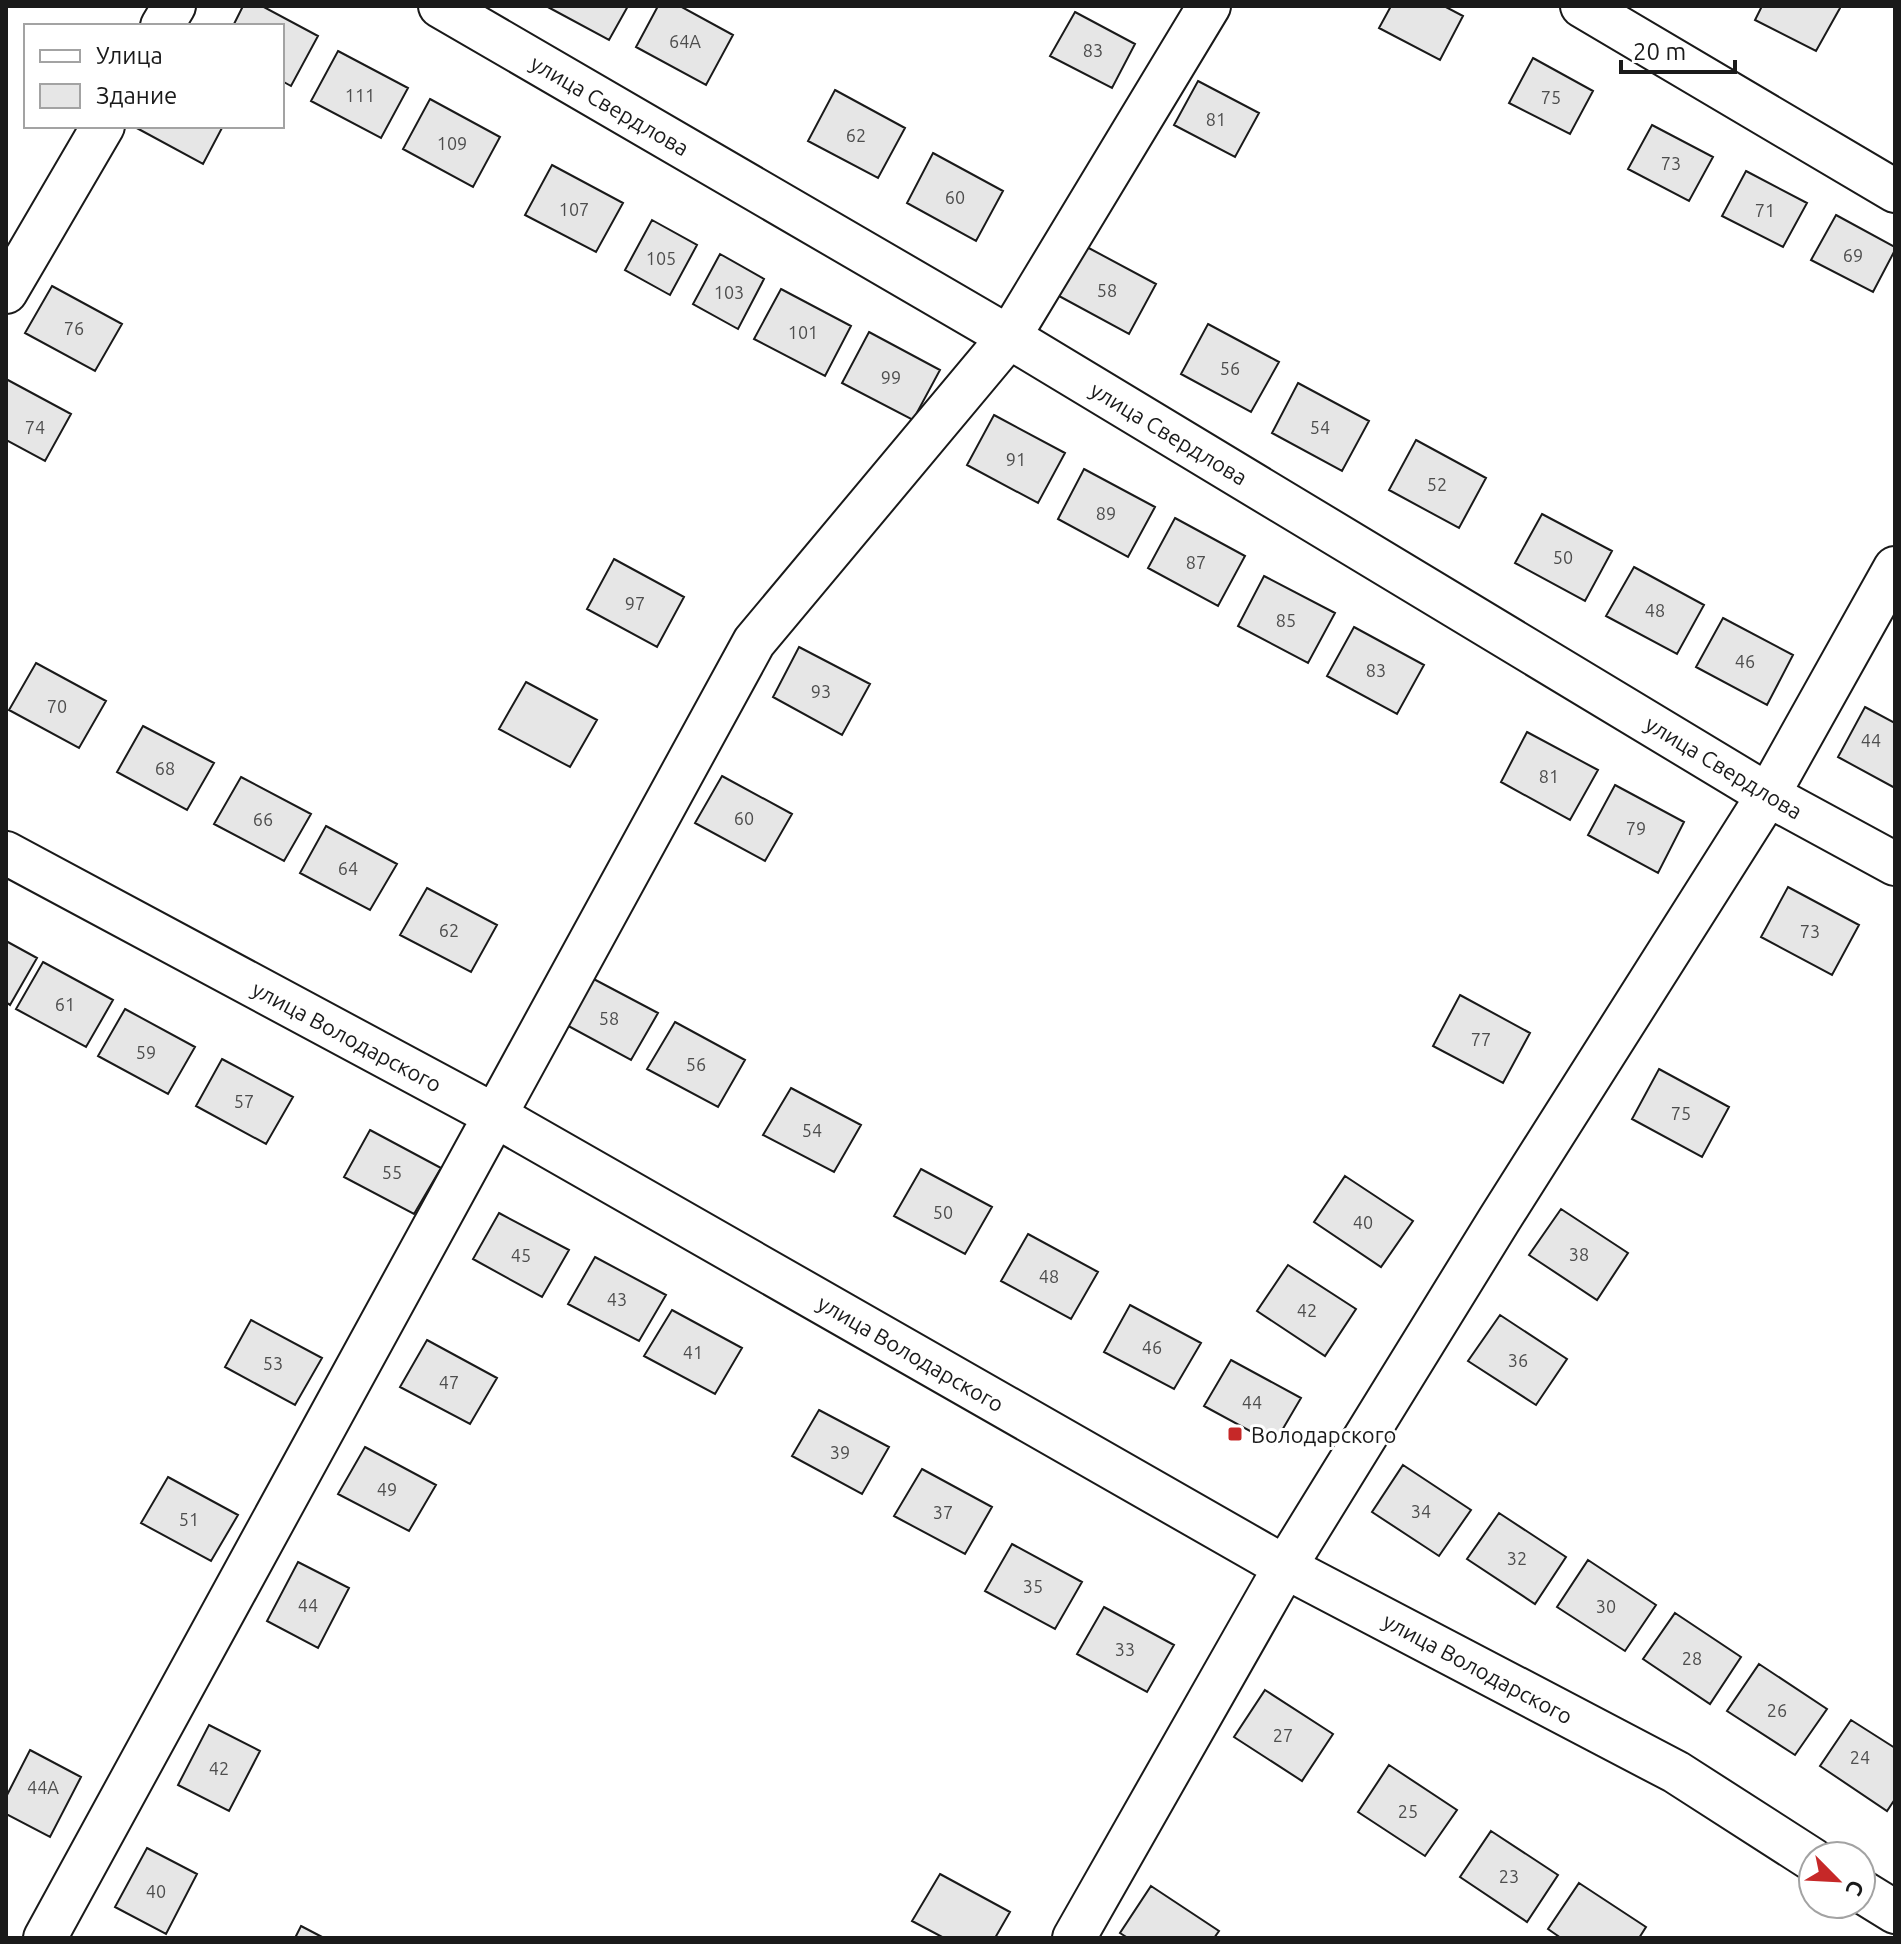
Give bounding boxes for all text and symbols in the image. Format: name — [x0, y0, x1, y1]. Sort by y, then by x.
legend — [24, 24, 284, 128]
scale bar — [1621, 24, 1735, 74]
house number: 64А — [669, 31, 701, 51]
text: 20 m — [1633, 38, 1686, 65]
house number: 83 — [1083, 40, 1103, 60]
text: Улица — [96, 42, 163, 69]
street label: улица Свердлова — [526, 50, 694, 160]
text: Здание — [96, 82, 177, 109]
house number: 111 — [345, 85, 375, 105]
house number: 75 — [1541, 87, 1561, 107]
house number: 81 — [1206, 109, 1226, 129]
house number: 62 — [846, 125, 866, 145]
house number: 109 — [437, 133, 467, 153]
house number: 73 — [1661, 153, 1681, 173]
house number: 60 — [945, 187, 965, 207]
house number: 107 — [559, 199, 589, 219]
house number: 71 — [1755, 200, 1775, 220]
house number: 69 — [1843, 245, 1863, 265]
house number: 105 — [646, 248, 676, 268]
house number: 58 — [1097, 280, 1117, 300]
house number: 103 — [714, 282, 744, 302]
house number: 76 — [64, 318, 84, 338]
house number: 101 — [788, 322, 818, 342]
house number: 56 — [1220, 358, 1240, 378]
house number: 99 — [881, 367, 901, 387]
street label: улица Свердлова — [1086, 376, 1252, 490]
house number: 74 — [25, 417, 45, 437]
house number: 54 — [1310, 417, 1330, 437]
house number: 91 — [1006, 449, 1026, 469]
house number: 52 — [1427, 474, 1447, 494]
house number: 89 — [1096, 503, 1116, 523]
house number: 50 — [1553, 547, 1573, 567]
house number: 87 — [1186, 552, 1206, 572]
house number: 97 — [625, 593, 645, 613]
house number: 48 — [1645, 600, 1665, 620]
house number: 85 — [1276, 610, 1296, 630]
house number: 46 — [1735, 651, 1755, 671]
house number: 83 — [1366, 660, 1386, 680]
house number: 93 — [811, 681, 831, 701]
house number: 70 — [47, 696, 67, 716]
street label: улица Свердлова — [1641, 710, 1807, 824]
house number: 44 — [1861, 730, 1881, 750]
house number: 68 — [155, 758, 175, 778]
house number: 81 — [1539, 766, 1559, 786]
house number: 60 — [734, 808, 754, 828]
house number: 66 — [253, 809, 273, 829]
house number: 79 — [1626, 818, 1646, 838]
house number: 64 — [338, 858, 358, 878]
house number: 62 — [439, 920, 459, 940]
house number: 73 — [1800, 921, 1820, 941]
street label: улица Володарского — [248, 976, 446, 1096]
house number: 61 — [55, 994, 75, 1014]
house number: 58 — [599, 1008, 619, 1028]
house number: 77 — [1471, 1029, 1491, 1049]
house number: 59 — [136, 1042, 156, 1062]
house number: 56 — [686, 1054, 706, 1074]
house number: 57 — [234, 1091, 254, 1111]
house number: 75 — [1671, 1103, 1691, 1123]
house number: 54 — [802, 1120, 822, 1140]
house number: 55 — [382, 1162, 402, 1182]
house number: 50 — [933, 1202, 953, 1222]
house number: 40 — [1353, 1212, 1373, 1232]
house number: 38 — [1569, 1244, 1589, 1264]
house number: 45 — [511, 1245, 531, 1265]
house number: 48 — [1039, 1266, 1059, 1286]
house number: 43 — [607, 1289, 627, 1309]
street label: улица Володарского — [814, 1290, 1008, 1416]
house number: 42 — [1297, 1300, 1317, 1320]
house number: 46 — [1142, 1337, 1162, 1357]
house number: 41 — [683, 1342, 703, 1362]
house number: 36 — [1508, 1350, 1528, 1370]
house number: 53 — [263, 1353, 283, 1373]
house number: 47 — [439, 1372, 459, 1392]
house number: 44 — [1242, 1392, 1262, 1412]
place label: Володарского — [1251, 1422, 1396, 1447]
marker: Володарского — [1226, 1425, 1244, 1443]
house number: 39 — [830, 1442, 850, 1462]
house number: 49 — [377, 1479, 397, 1499]
house number: 34 — [1411, 1501, 1431, 1521]
house number: 37 — [933, 1502, 953, 1522]
house number: 51 — [179, 1509, 199, 1529]
house number: 32 — [1507, 1548, 1527, 1568]
house number: 35 — [1023, 1576, 1043, 1596]
house number: 44 — [298, 1595, 318, 1615]
house number: 30 — [1596, 1596, 1616, 1616]
street label: улица Володарского — [1379, 1608, 1577, 1728]
house number: 33 — [1115, 1639, 1135, 1659]
house number: 28 — [1682, 1648, 1702, 1668]
house number: 26 — [1767, 1700, 1787, 1720]
house number: 27 — [1273, 1725, 1293, 1745]
house number: 24 — [1850, 1747, 1870, 1767]
house number: 42 — [209, 1758, 229, 1778]
house number: 44А — [27, 1777, 59, 1797]
house number: 25 — [1398, 1801, 1418, 1821]
north arrow — [1797, 1840, 1877, 1920]
house number: 23 — [1499, 1866, 1519, 1886]
text: С — [1841, 1877, 1870, 1900]
house number: 40 — [146, 1881, 166, 1901]

